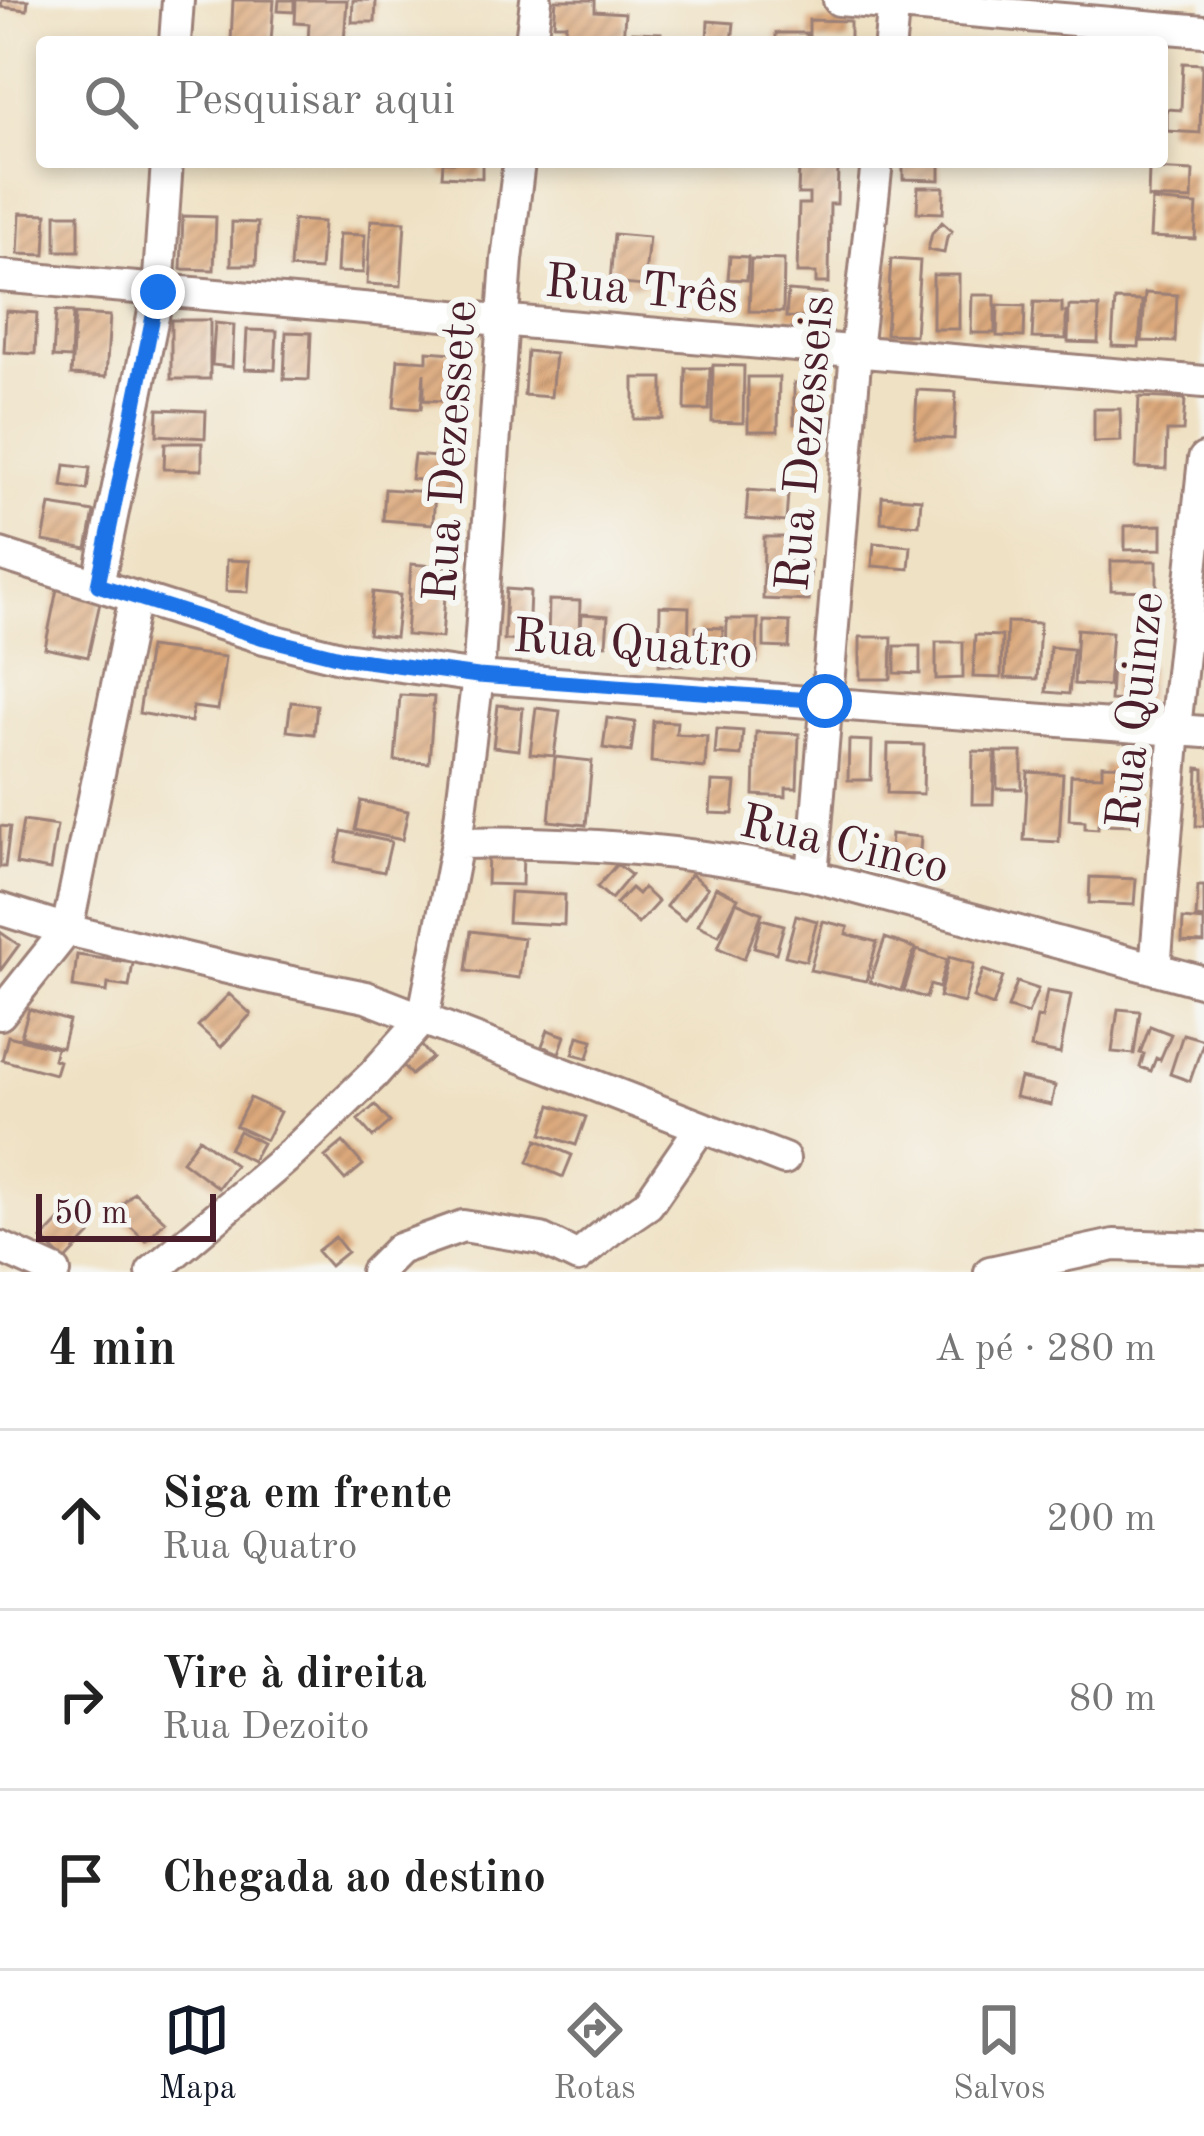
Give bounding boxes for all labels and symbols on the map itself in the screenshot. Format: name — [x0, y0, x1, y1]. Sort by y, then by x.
street label: Rua Três — [543, 259, 740, 323]
route end — [131, 265, 185, 319]
street label: Rua Dezesseis — [770, 293, 844, 594]
street label: Rua Dezessete — [417, 299, 486, 604]
street label: Rua Quinze — [1101, 589, 1173, 832]
street label: Rua Quatro — [511, 614, 754, 678]
route start — [798, 674, 852, 728]
street label: Rua Cinco — [735, 799, 953, 893]
scale bar — [36, 1188, 216, 1241]

